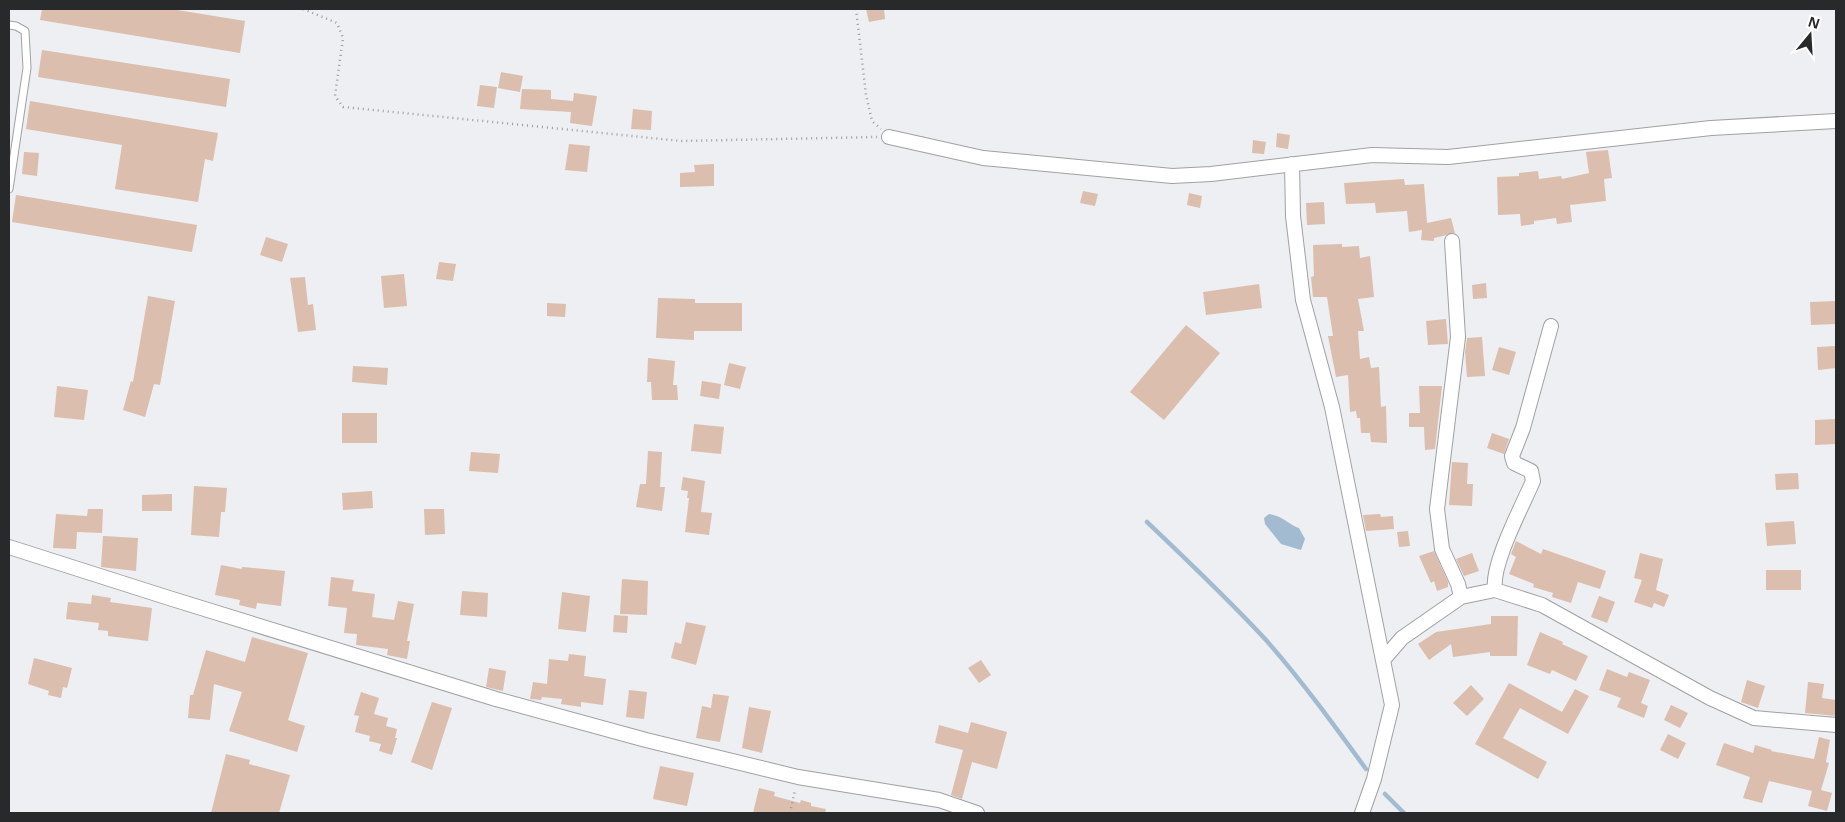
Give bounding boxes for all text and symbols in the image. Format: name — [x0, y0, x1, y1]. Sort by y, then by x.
north arrow — [1785, 10, 1835, 60]
text: N — [1806, 11, 1823, 33]

